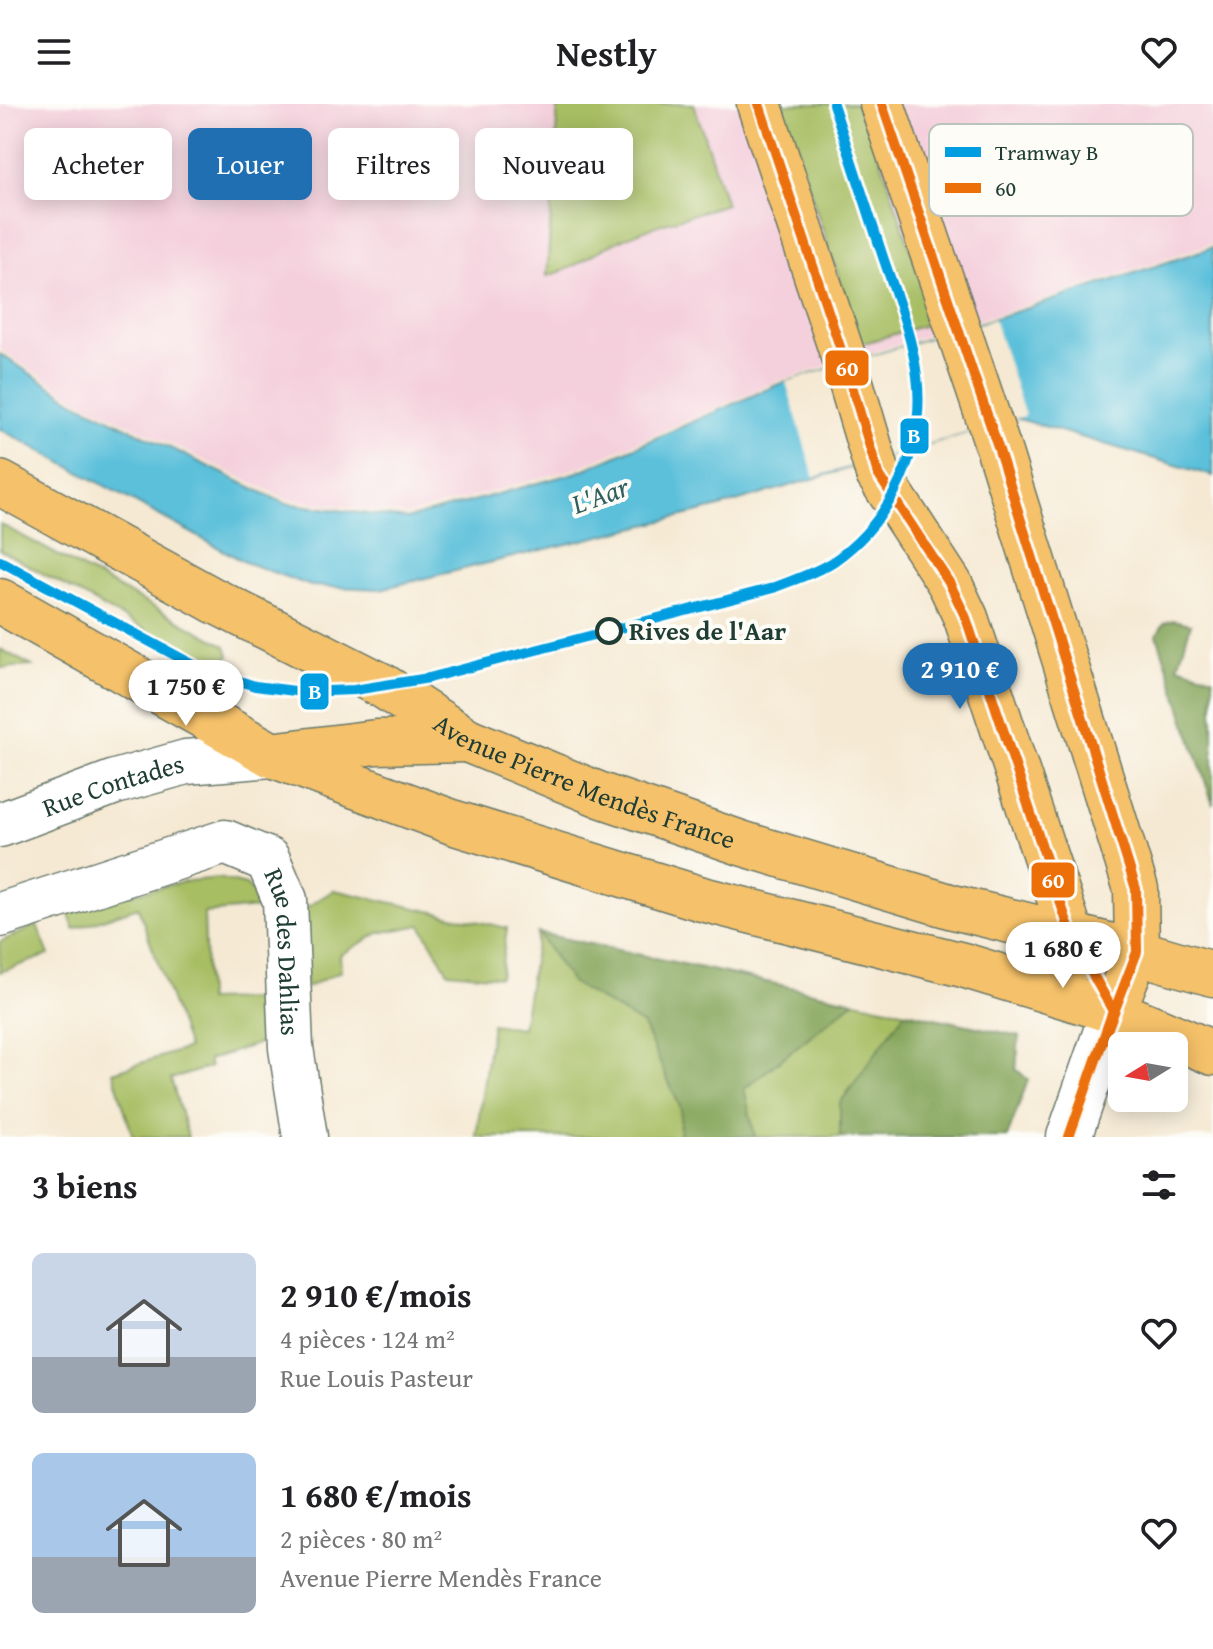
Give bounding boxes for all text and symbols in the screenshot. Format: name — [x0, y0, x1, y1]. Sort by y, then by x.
text: Nestly — [556, 26, 657, 79]
icon: menu — [32, 30, 76, 74]
icon: heart — [1137, 30, 1181, 74]
legend — [929, 124, 1193, 216]
chip: Acheter — [24, 128, 172, 200]
chip: Louer — [188, 128, 312, 200]
chip: Filtres — [328, 128, 459, 200]
chip: Nouveau — [475, 128, 633, 200]
text: Tramway B — [995, 136, 1099, 168]
text: 60 — [995, 172, 1016, 204]
line badge: 60 — [824, 349, 870, 387]
text: 60 — [836, 352, 858, 384]
line badge: B — [899, 417, 930, 455]
text: B — [907, 419, 921, 451]
water label: L'Aar — [565, 465, 636, 524]
place label: Rives de l'Aar — [629, 611, 786, 650]
marker: Rives de l'Aar — [596, 618, 622, 644]
pin: 2 910 € — [886, 643, 1034, 711]
text: 2 910 € — [921, 649, 999, 688]
pin: 1 750 € — [112, 660, 260, 728]
text: 1 750 € — [147, 666, 225, 705]
line badge: B — [299, 672, 330, 711]
text: B — [308, 675, 322, 707]
street label: Avenue Pierre Mendès France — [426, 703, 741, 859]
street label: Rue Contades — [37, 744, 188, 826]
line badge: 60 — [1030, 861, 1076, 899]
street label: Rue des Dahlias — [255, 862, 310, 1037]
text: 60 — [1042, 864, 1064, 896]
pin: 1 680 € — [989, 922, 1137, 990]
text: 1 680 € — [1024, 928, 1102, 967]
north arrow — [1108, 1032, 1188, 1112]
map controls — [1108, 1032, 1188, 1112]
text: 3 biens — [32, 1161, 138, 1210]
icon: filters — [1137, 1163, 1181, 1207]
text: 2 910 €/mois — [280, 1270, 472, 1319]
icon: home — [96, 1285, 192, 1381]
icon: heart — [1137, 1311, 1181, 1355]
text: 4 pièces · 124 m² — [280, 1319, 455, 1358]
text: Rue Louis Pasteur — [280, 1358, 473, 1397]
text: 1 680 €/mois — [280, 1470, 472, 1519]
icon: home — [96, 1485, 192, 1581]
icon: heart — [1137, 1511, 1181, 1555]
text: 2 pièces · 80 m² — [280, 1519, 442, 1558]
text: Avenue Pierre Mendès France — [280, 1558, 602, 1597]

